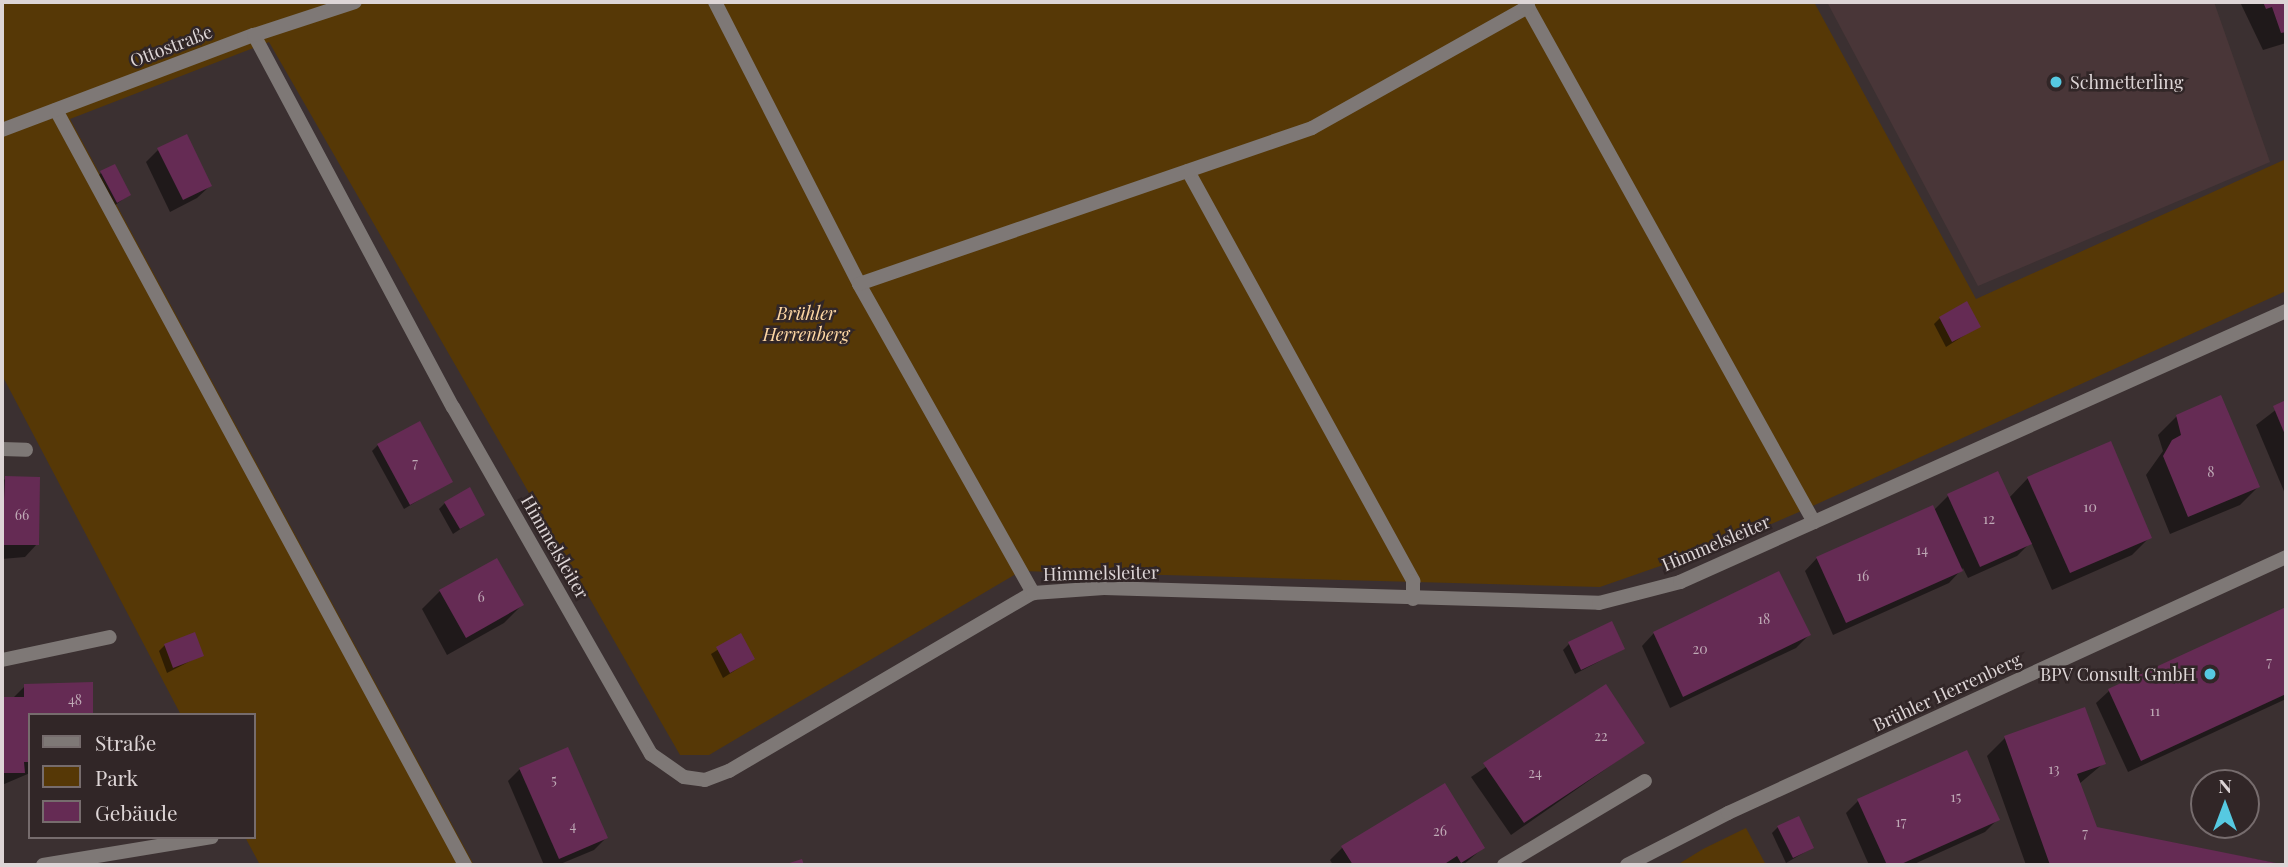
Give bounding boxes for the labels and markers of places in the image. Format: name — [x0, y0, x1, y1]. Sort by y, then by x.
place label: Schmetterling — [2070, 71, 2183, 93]
marker: Schmetterling — [2048, 74, 2064, 90]
place label: BPV Consult GmbH — [2039, 663, 2196, 685]
marker: BPV Consult GmbH — [2202, 666, 2218, 682]

